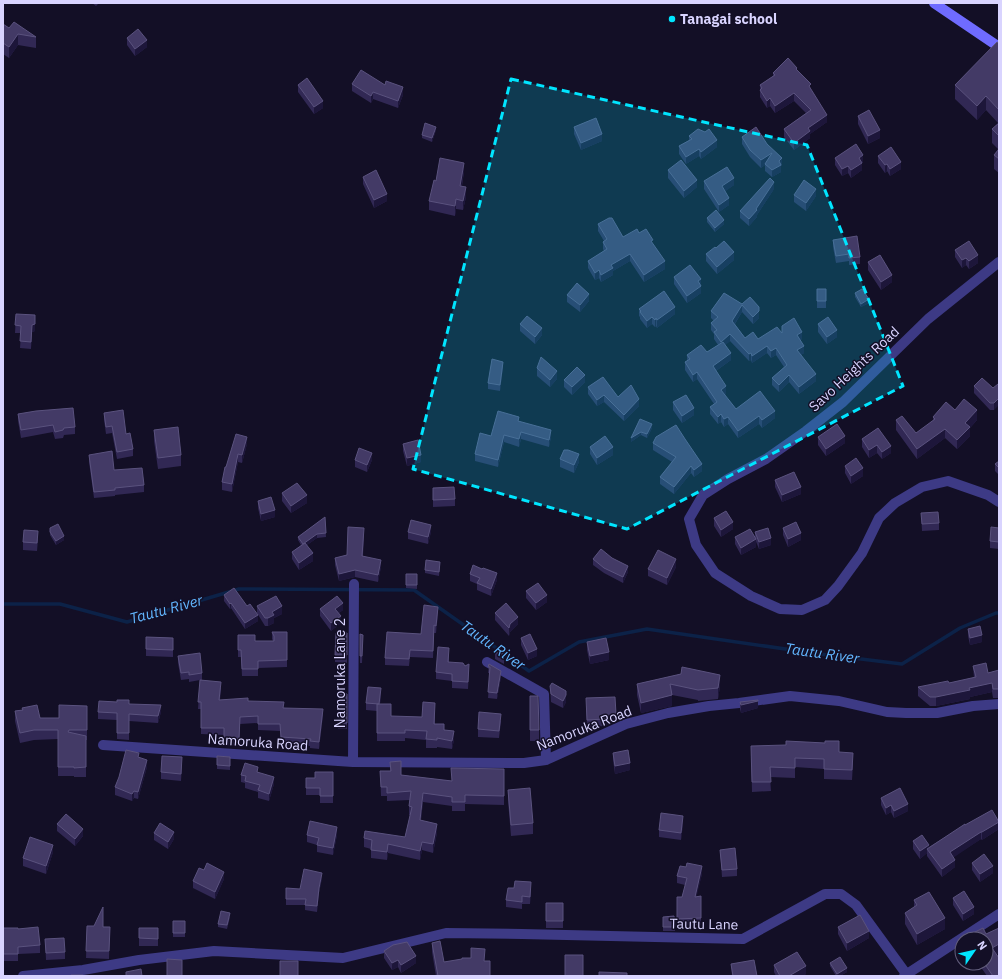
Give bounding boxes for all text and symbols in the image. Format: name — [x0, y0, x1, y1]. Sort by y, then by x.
place label: Tanagai school — [680, 10, 777, 28]
marker: Tanagai school — [667, 14, 677, 24]
street label: Savo Heights Road — [805, 322, 903, 416]
water label: Tautu River — [127, 590, 205, 628]
water label: Tautu River — [457, 616, 530, 675]
street label: Namoruka Lane 2 — [331, 618, 349, 728]
water label: Tautu River — [784, 638, 861, 668]
street label: Namoruka Road — [534, 702, 634, 754]
street label: Namoruka Road — [207, 730, 309, 754]
street label: Tautu Lane — [669, 914, 739, 934]
north arrow — [954, 931, 994, 971]
text: N — [974, 938, 990, 953]

